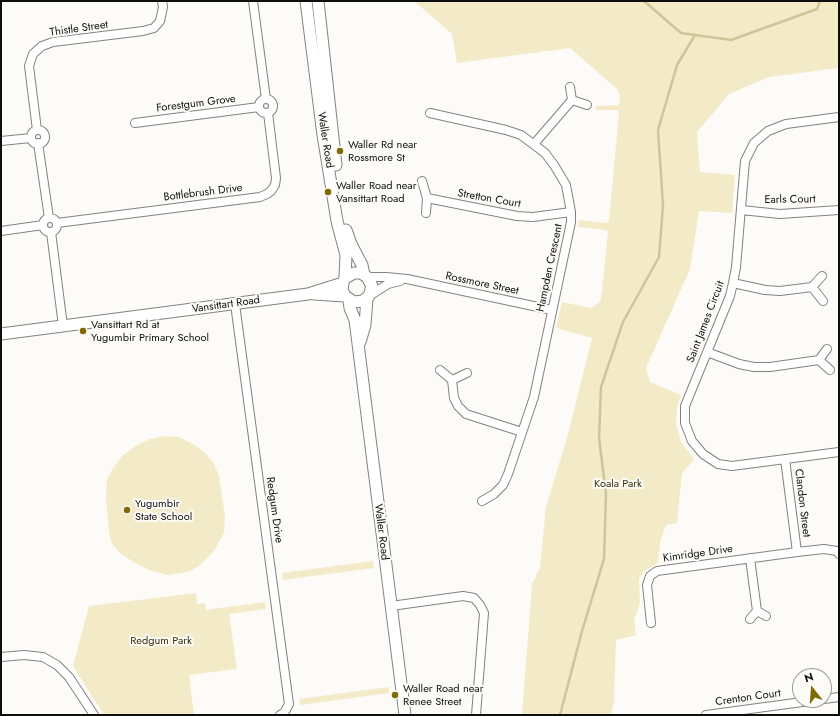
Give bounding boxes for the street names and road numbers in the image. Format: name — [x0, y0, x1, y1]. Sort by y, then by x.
street label: Thistle Street — [49, 18, 109, 40]
street label: Forestgum Grove — [156, 93, 236, 115]
street label: Waller Road — [314, 111, 336, 169]
street label: Bottlebrush Drive — [163, 182, 243, 204]
street label: Stretton Court — [456, 187, 522, 211]
street label: Earls Court — [764, 193, 816, 207]
street label: Hampden Crescent — [534, 223, 566, 313]
street label: Rossmore Street — [444, 270, 520, 298]
street label: Saint James Circuit — [684, 279, 728, 365]
street label: Vansittart Road — [191, 294, 261, 316]
street label: Clandon Street — [791, 468, 813, 538]
street label: Redgum Drive — [263, 476, 285, 544]
street label: Waller Road — [371, 503, 391, 561]
street label: Kimridge Drive — [662, 543, 734, 565]
street label: Crenton Court — [714, 687, 782, 709]

